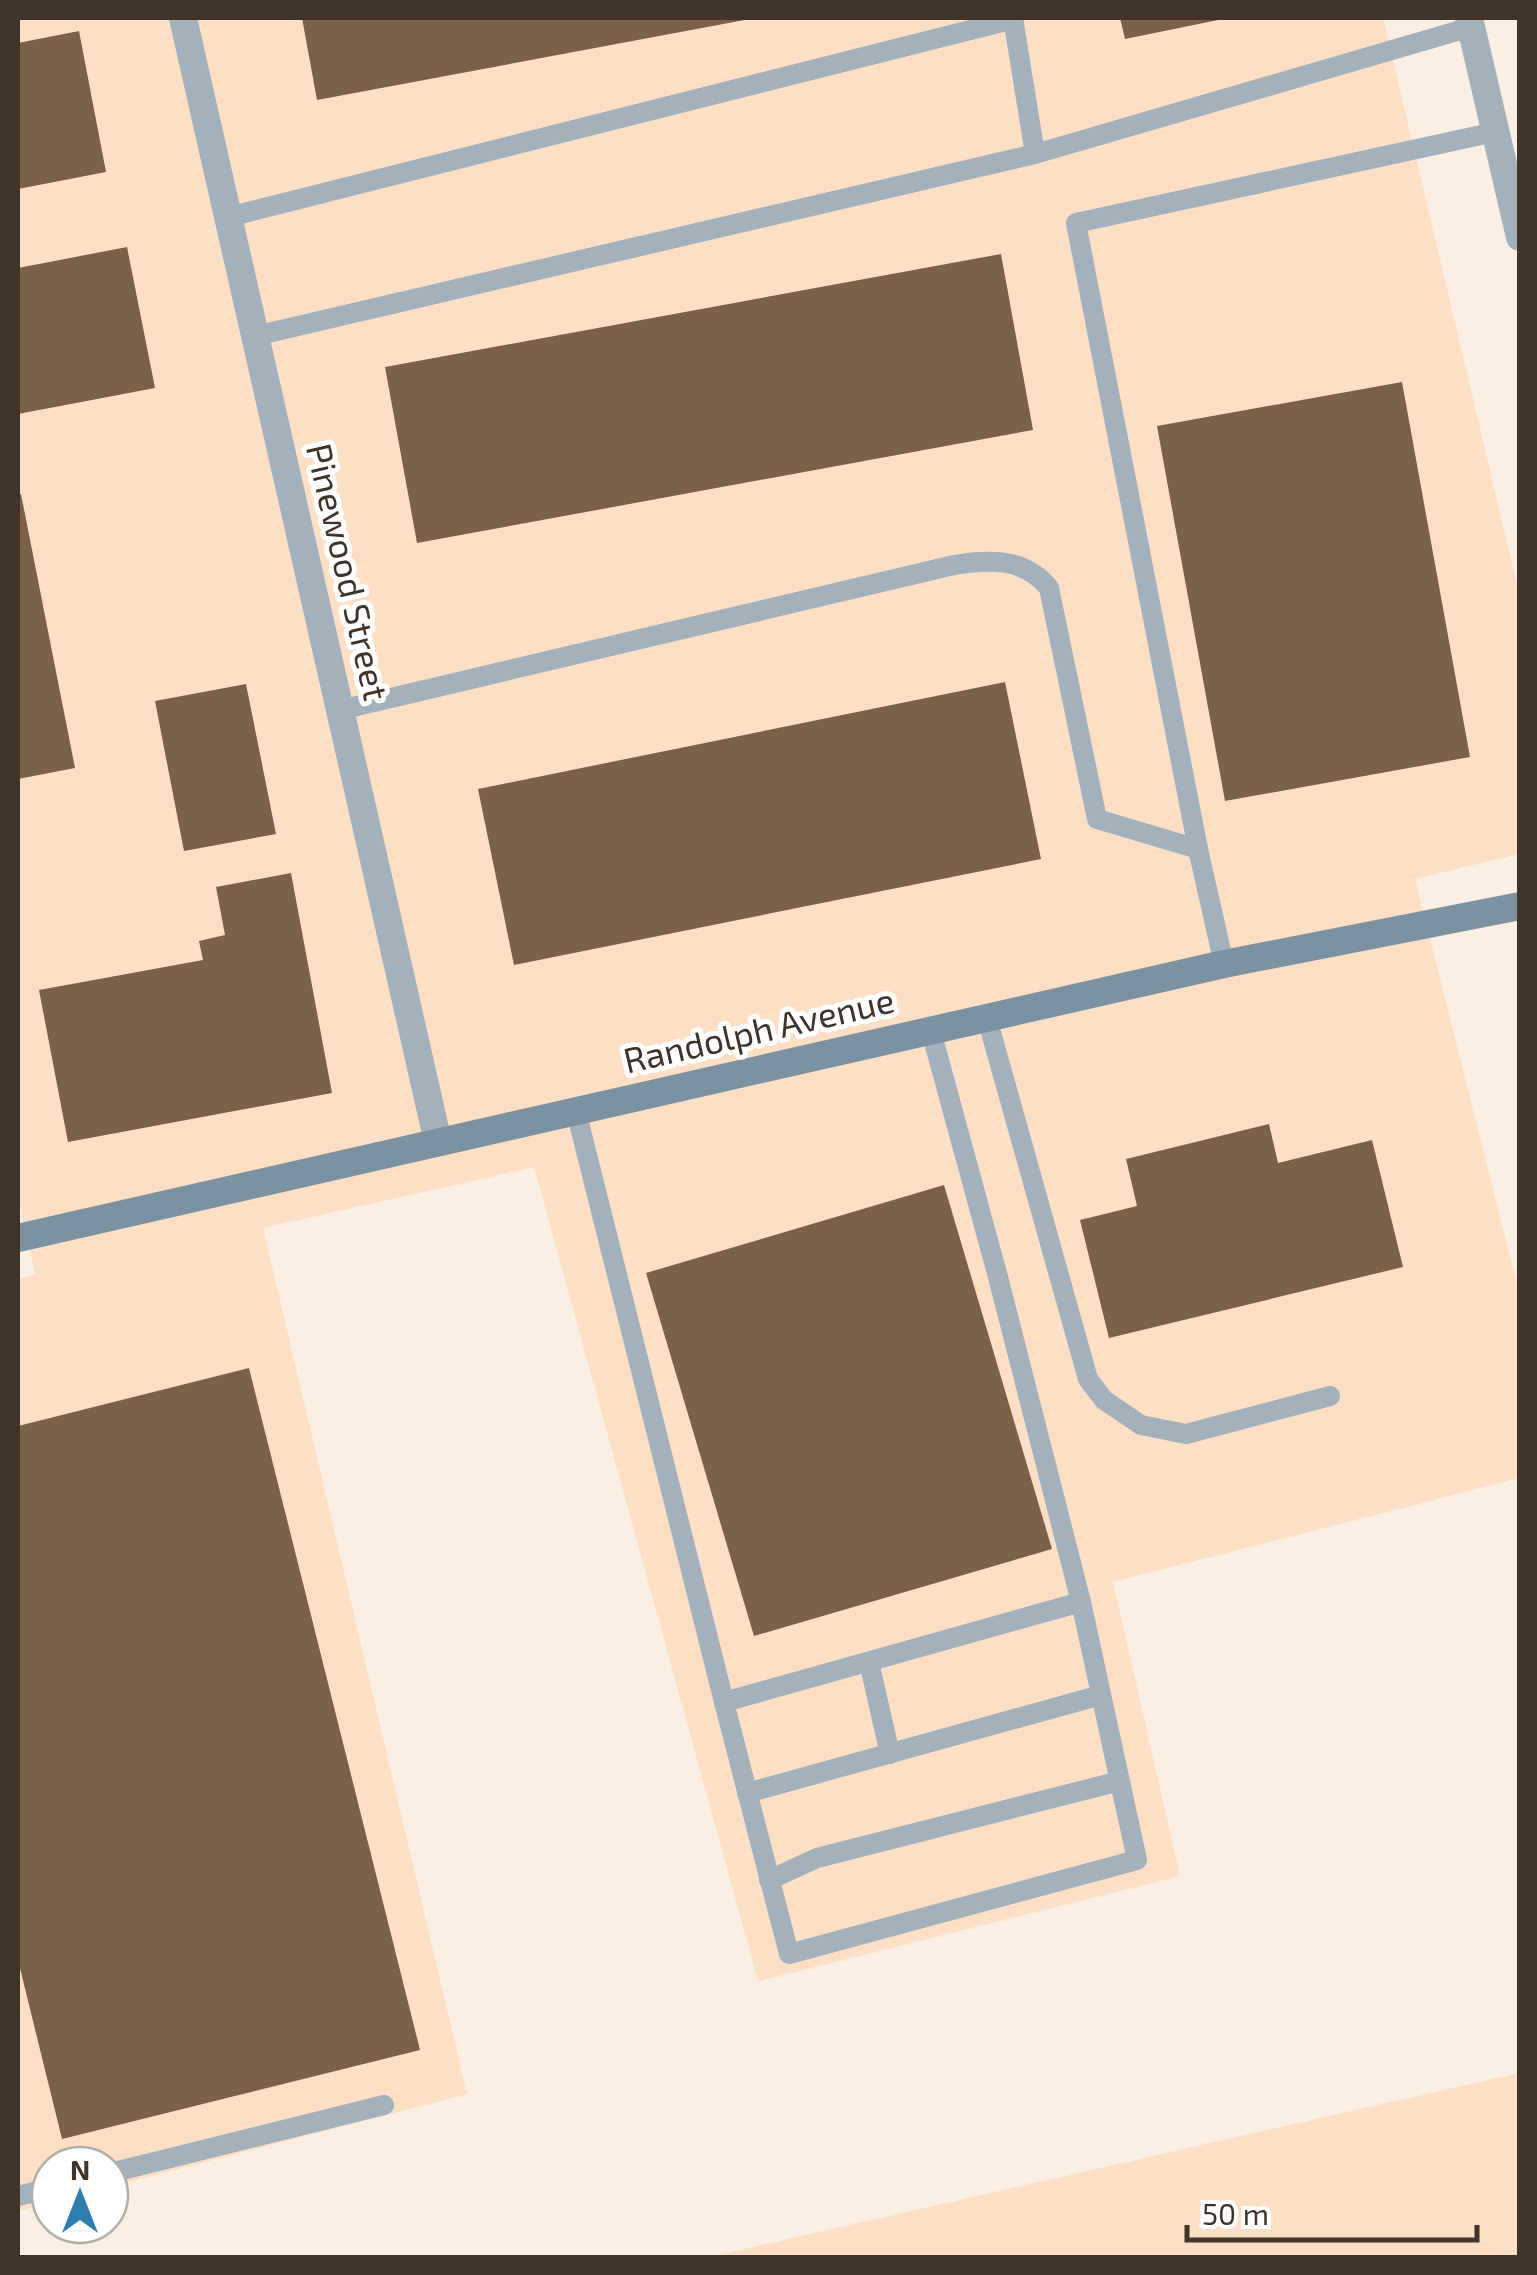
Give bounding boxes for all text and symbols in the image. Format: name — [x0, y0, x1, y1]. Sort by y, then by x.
street label: Pinewood Street — [299, 439, 399, 704]
street label: Randolph Avenue — [619, 978, 898, 1081]
north arrow — [30, 2145, 130, 2245]
text: N — [70, 2152, 90, 2186]
scale bar — [1187, 2180, 1477, 2242]
text: 50 m — [1202, 2195, 1269, 2231]

